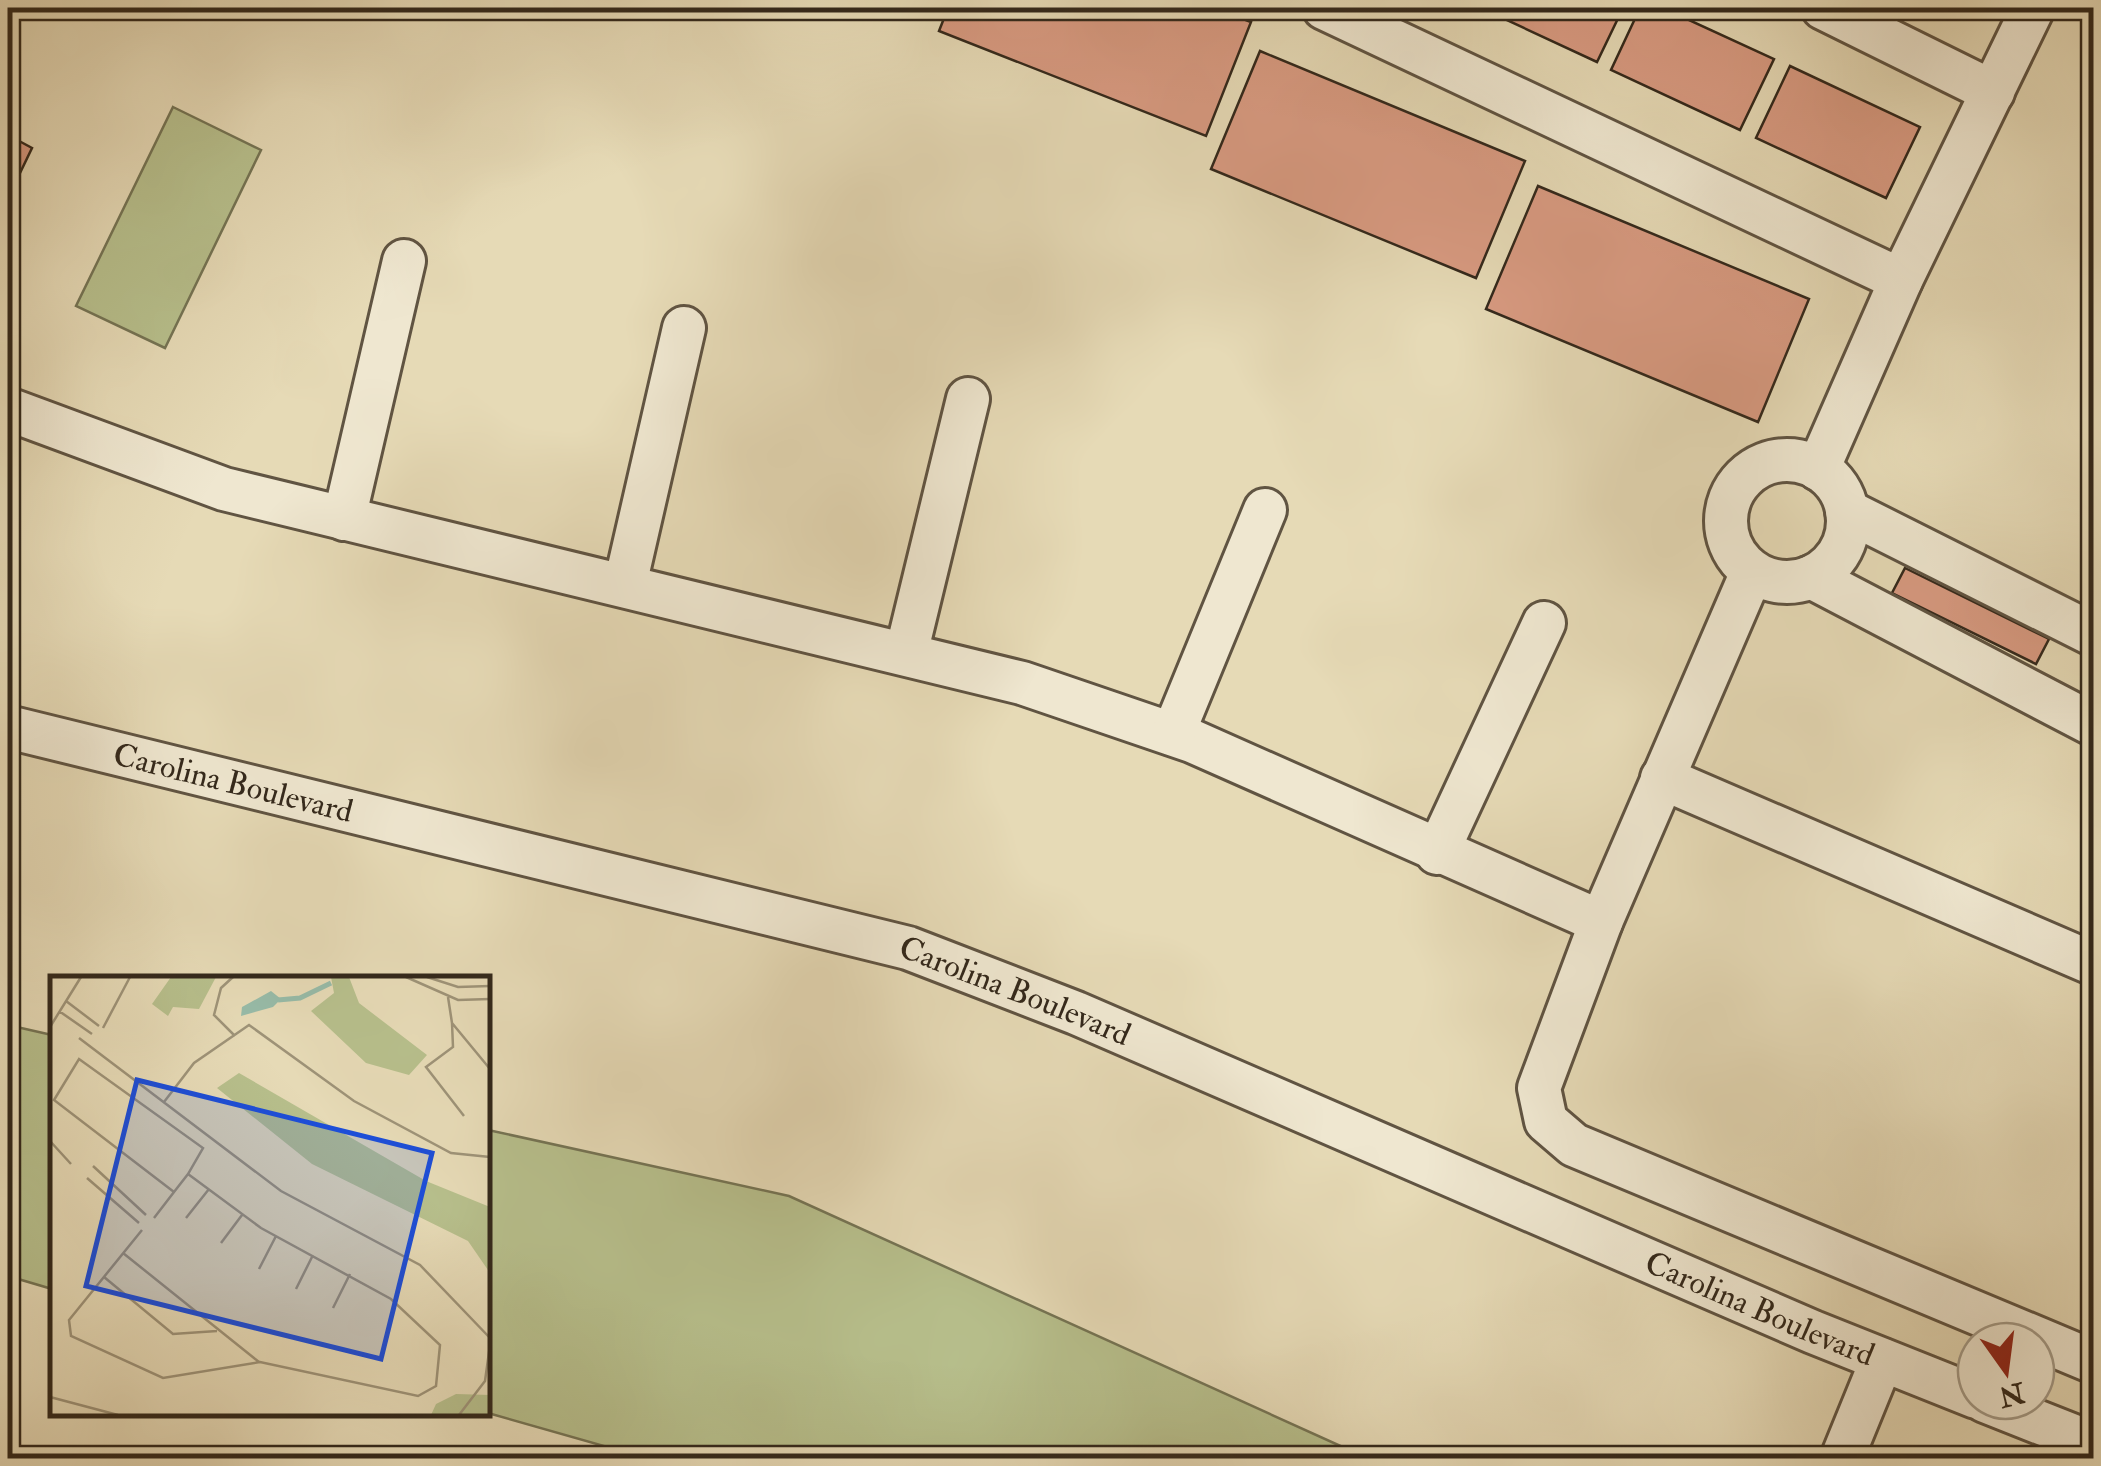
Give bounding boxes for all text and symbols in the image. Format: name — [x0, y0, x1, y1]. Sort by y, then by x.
street label: Carolina Boulevard — [109, 735, 357, 832]
street label: Carolina Boulevard — [894, 928, 1137, 1055]
inset map — [50, 976, 490, 1416]
street label: Carolina Boulevard — [1639, 1243, 1880, 1376]
north arrow — [1956, 1321, 2056, 1421]
text: N — [1994, 1374, 2029, 1414]

